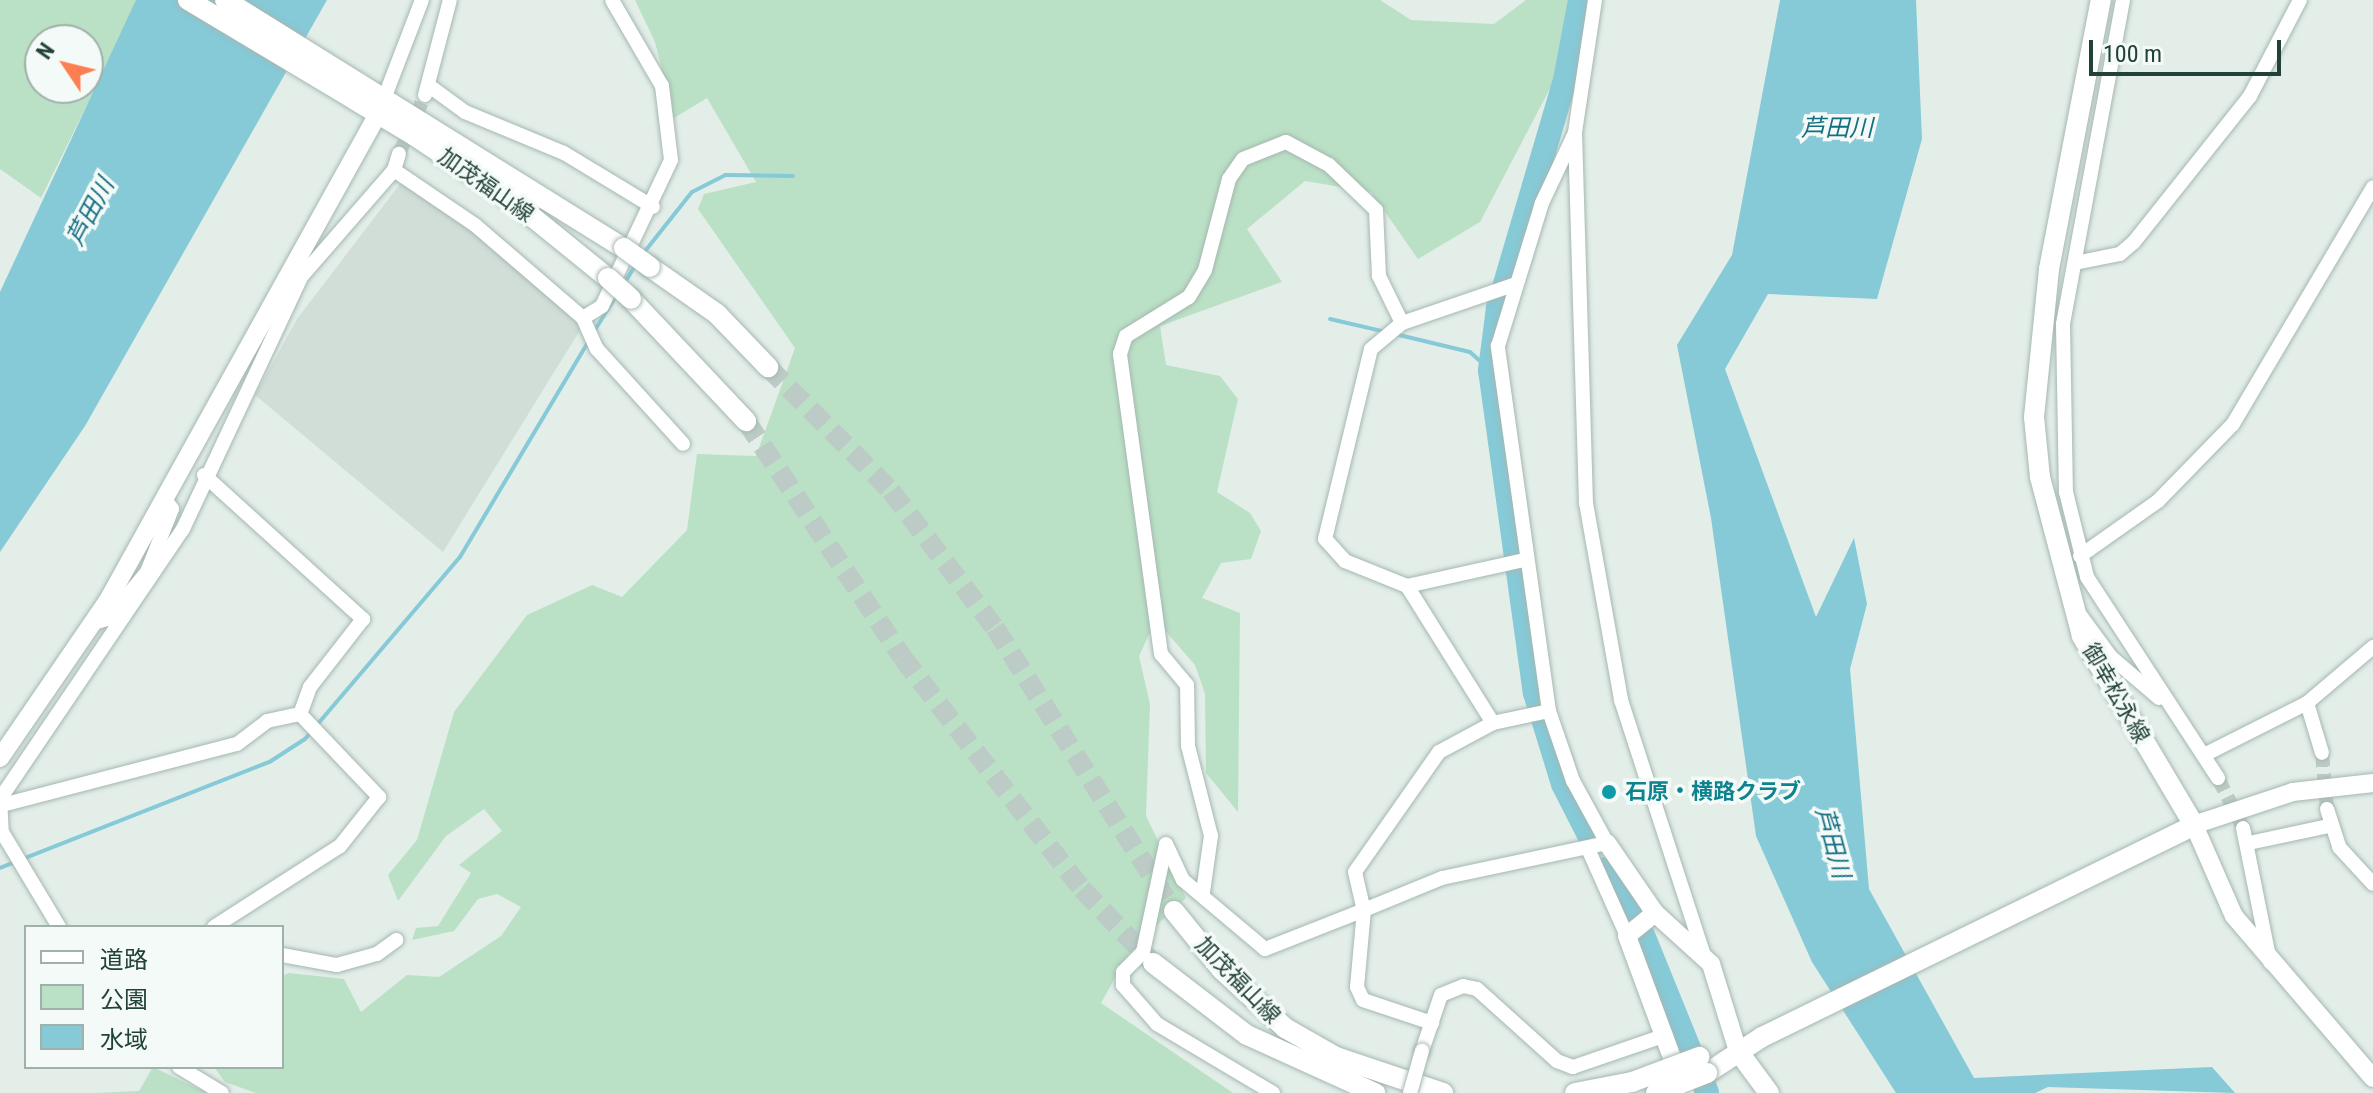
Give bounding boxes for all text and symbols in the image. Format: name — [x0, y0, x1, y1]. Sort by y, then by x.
north arrow — [24, 24, 104, 104]
scale bar — [2093, 24, 2285, 74]
text: N — [31, 38, 60, 64]
text: 100 m — [2103, 40, 2162, 68]
water label: 芦田川 — [1801, 115, 1873, 143]
street label: 加茂福山線 — [433, 143, 539, 227]
water label: 芦田川 — [61, 173, 121, 251]
street label: 御幸松永線 — [2077, 639, 2155, 747]
place label: 石原・横路クラブ — [1625, 779, 1801, 805]
marker: 石原・横路クラブ — [1600, 783, 1618, 801]
water label: 芦田川 — [1809, 804, 1855, 882]
legend — [24, 925, 284, 1069]
street label: 加茂福山線 — [1190, 931, 1286, 1029]
text: 道路 — [100, 946, 148, 974]
text: 公園 — [100, 986, 148, 1014]
text: 水域 — [100, 1026, 148, 1054]

